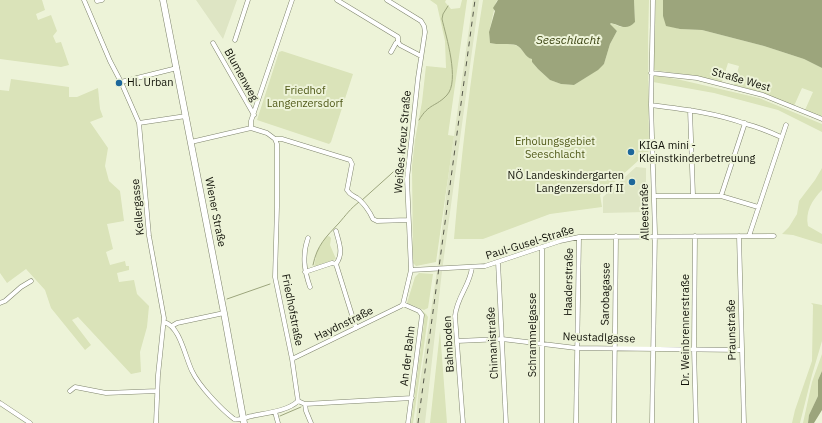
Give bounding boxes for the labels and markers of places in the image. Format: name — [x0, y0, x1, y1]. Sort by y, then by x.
place label: Hl. Urban — [127, 76, 173, 90]
marker: Hl. Urban — [114, 78, 124, 88]
place label: KIGA mini - Kleinstkinderbetreuung — [639, 139, 755, 165]
marker: KIGA mini - Kleinstkinderbetreuung — [626, 147, 636, 157]
place label: NÖ Landeskindergarten Langenzersdorf II — [508, 169, 624, 195]
marker: NÖ Landeskindergarten Langenzersdorf II — [627, 177, 637, 187]

